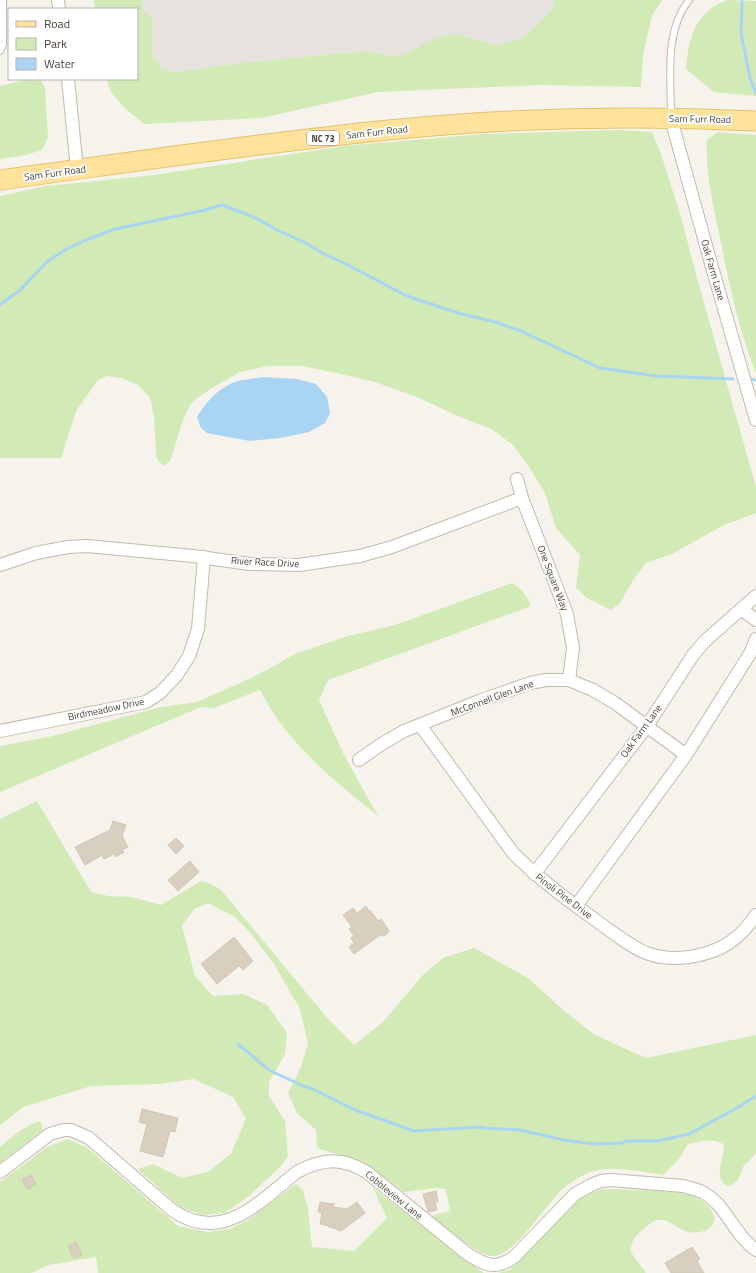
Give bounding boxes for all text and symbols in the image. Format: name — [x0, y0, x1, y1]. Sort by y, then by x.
legend — [8, 8, 138, 80]
text: Road — [44, 14, 70, 33]
text: Park — [44, 34, 67, 53]
text: Water — [44, 54, 75, 73]
street label: Sam Furr Road — [669, 111, 731, 127]
street label: Sam Furr Road — [345, 121, 409, 143]
road number: NC 73 — [307, 131, 339, 145]
street label: Sam Furr Road — [23, 161, 87, 185]
street label: Oak Farm Lane — [697, 238, 729, 302]
street label: One Square Way — [534, 543, 572, 613]
street label: River Race Drive — [230, 553, 300, 571]
street label: McConnell Glen Lane — [448, 676, 536, 720]
street label: Birdmeadow Drive — [66, 694, 146, 724]
street label: Oak Farm Lane — [616, 701, 666, 761]
street label: Pinoli Pine Drive — [532, 870, 596, 922]
street label: Cobbleview Lane — [362, 1167, 426, 1223]

